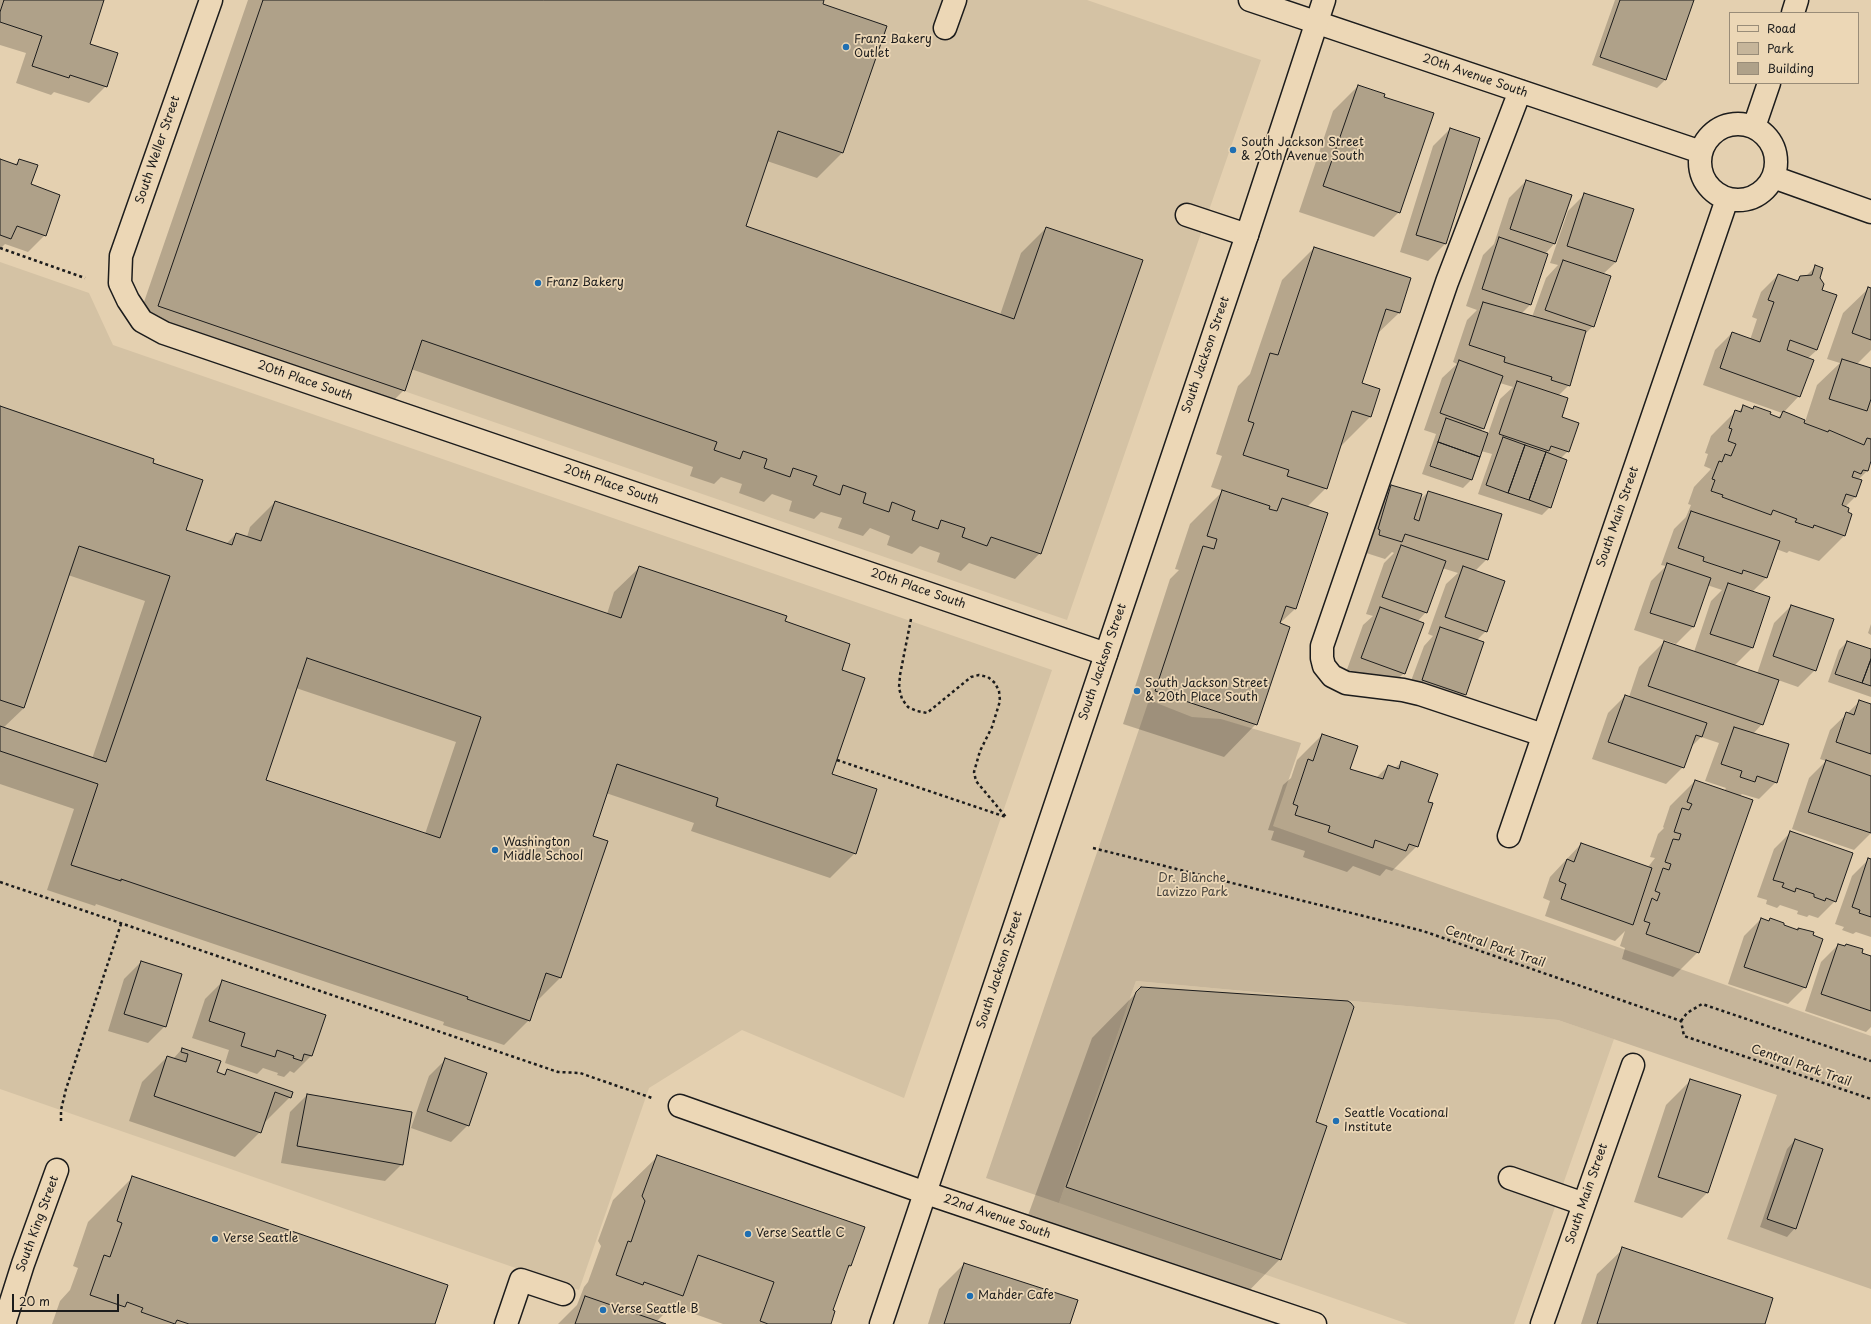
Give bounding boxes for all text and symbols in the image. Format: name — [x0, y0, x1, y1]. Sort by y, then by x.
legend — [1729, 12, 1859, 84]
text: Road — [1767, 19, 1796, 37]
place label: Franz Bakery Outlet — [854, 33, 932, 61]
text: Park — [1767, 39, 1794, 57]
marker: Franz Bakery Outlet — [841, 42, 851, 52]
street label: 20th Avenue South — [1420, 51, 1530, 101]
text: Building — [1767, 59, 1814, 77]
street label: South Weller Street — [133, 94, 183, 206]
place label: South Jackson Street & 20th Avenue South — [1241, 136, 1364, 164]
marker: South Jackson Street & 20th Avenue South — [1228, 145, 1238, 155]
place label: Franz Bakery — [546, 276, 624, 290]
marker: Franz Bakery — [533, 278, 543, 288]
street label: South Jackson Street — [1179, 295, 1233, 415]
street label: 20th Place South — [255, 358, 355, 404]
street label: 20th Place South — [561, 462, 661, 508]
street label: South Main Street — [1594, 465, 1642, 569]
street label: 20th Place South — [868, 566, 968, 612]
street label: South Jackson Street — [1076, 602, 1130, 722]
place label: South Jackson Street & 20th Place South — [1145, 677, 1268, 705]
marker: South Jackson Street & 20th Place South — [1132, 686, 1142, 696]
place label: Washington Middle School — [503, 836, 583, 864]
marker: Washington Middle School — [490, 845, 500, 855]
park label: Dr. Blanche Lavizzo Park — [1156, 872, 1228, 900]
street label: South Jackson Street — [974, 909, 1026, 1031]
street label: Central Park Trail — [1443, 923, 1547, 971]
street label: Central Park Trail — [1749, 1042, 1853, 1090]
place label: Seattle Vocational Institute — [1344, 1107, 1448, 1135]
marker: Seattle Vocational Institute — [1331, 1116, 1341, 1126]
street label: South Main Street — [1563, 1142, 1611, 1246]
street label: South King Street — [14, 1174, 62, 1274]
street label: 22nd Avenue South — [942, 1192, 1052, 1242]
place label: Verse Seattle C — [756, 1227, 845, 1241]
marker: Verse Seattle C — [743, 1229, 753, 1239]
place label: Verse Seattle — [223, 1232, 299, 1246]
marker: Verse Seattle — [210, 1234, 220, 1244]
scale bar — [14, 1286, 121, 1312]
place label: Mahder Cafe — [978, 1289, 1054, 1303]
marker: Mahder Cafe — [965, 1291, 975, 1301]
text: 20 m — [19, 1292, 50, 1310]
place label: Verse Seattle B — [611, 1303, 698, 1317]
marker: Verse Seattle B — [598, 1305, 608, 1315]

